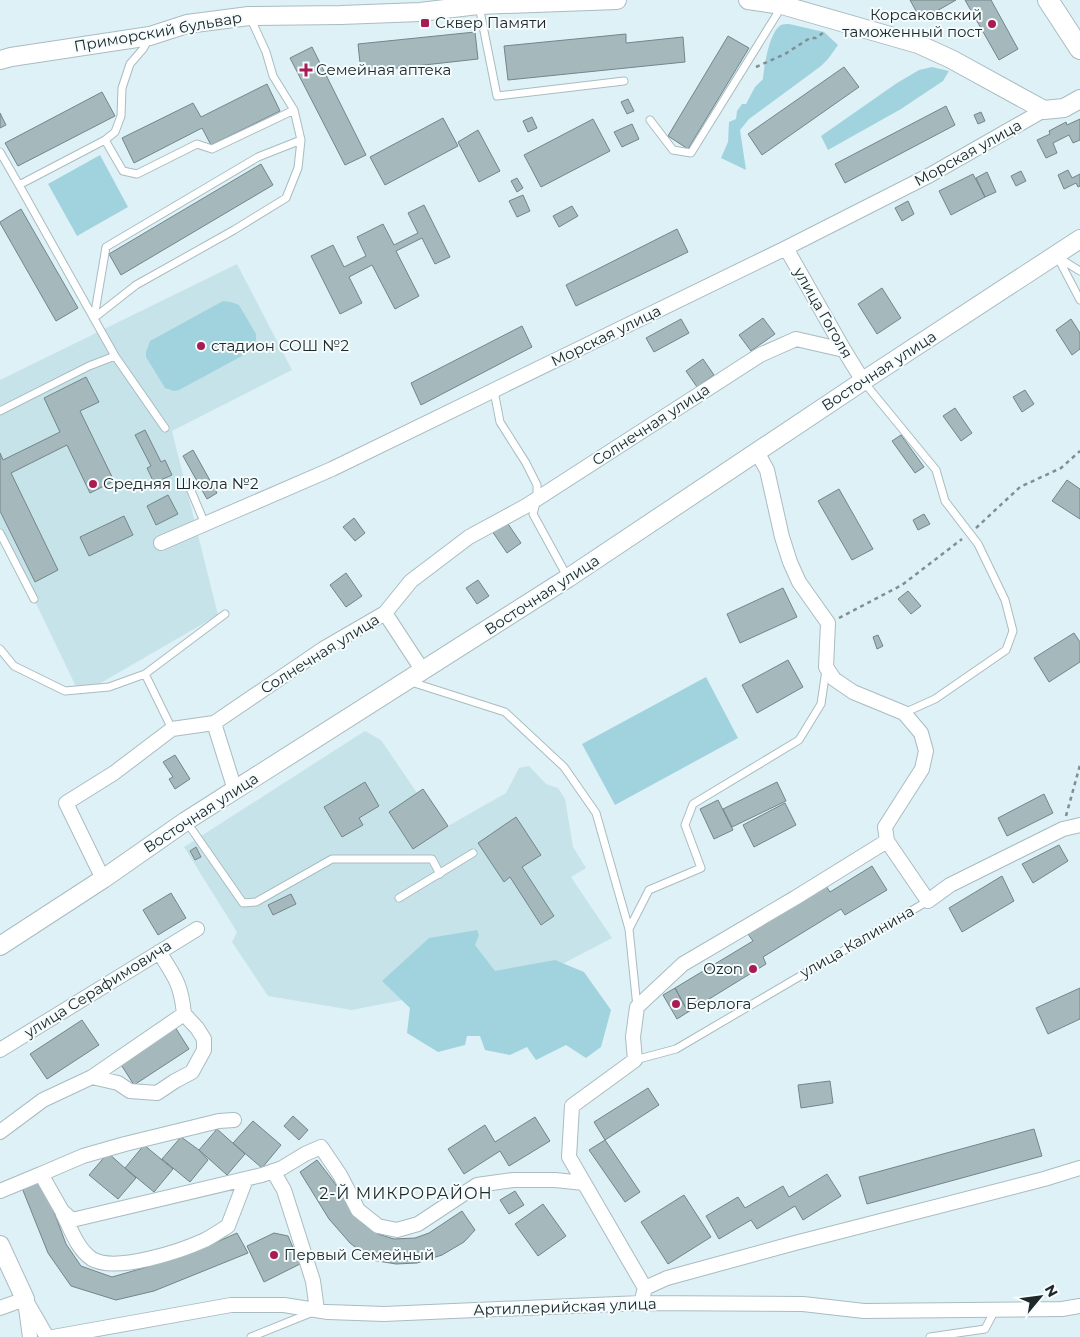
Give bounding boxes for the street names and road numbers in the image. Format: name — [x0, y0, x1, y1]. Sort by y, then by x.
street label: Приморский бульвар — [72, 7, 243, 56]
street label: Морская улица — [911, 115, 1025, 190]
street label: улица Гоголя — [789, 263, 857, 362]
street label: Морская улица — [548, 301, 664, 370]
street label: Восточная улица — [818, 326, 940, 415]
street label: Солнечная улица — [588, 379, 713, 470]
street label: Восточная улица — [481, 550, 603, 639]
street label: Солнечная улица — [257, 609, 383, 698]
street label: Восточная улица — [140, 768, 262, 857]
street label: улица Калинина — [795, 901, 917, 983]
street label: улица Серафимовича — [20, 935, 175, 1042]
street label: Артиллерийская улица — [473, 1294, 657, 1319]

